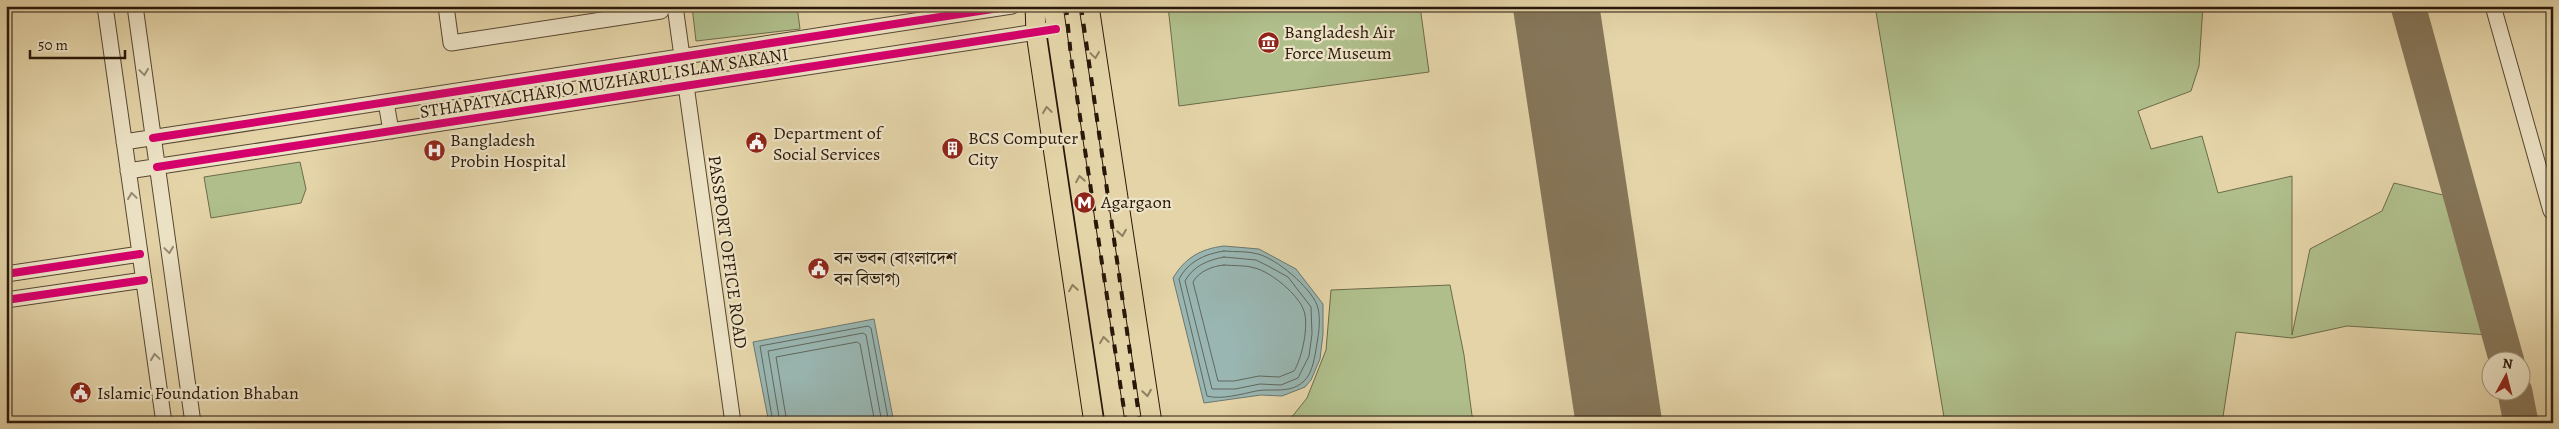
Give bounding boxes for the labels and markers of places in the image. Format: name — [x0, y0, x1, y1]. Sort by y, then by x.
place label: Bangladesh Air Force Museum — [1284, 20, 1395, 65]
museum icon: Bangladesh Air Force Museum — [1256, 30, 1280, 54]
place label: Department of Social Services — [773, 121, 885, 166]
place label: BCS Computer City — [968, 126, 1078, 171]
place label: Bangladesh Probin Hospital — [450, 128, 566, 173]
public building icon: Department of Social Services — [745, 131, 769, 155]
building icon: BCS Computer City — [940, 136, 964, 160]
hospital icon: Bangladesh Probin Hospital — [422, 138, 446, 162]
metro station icon: Agargaon — [1073, 190, 1097, 214]
place label: Agargaon — [1100, 190, 1172, 214]
place label: বন ভবন (বাংলাদেশ বন বিভাগ) — [833, 246, 958, 291]
public building icon: বন ভবন (বাংলাদেশ বন বিভাগ) — [806, 256, 830, 280]
public building icon: Islamic Foundation Bhaban — [69, 381, 93, 405]
place label: Islamic Foundation Bhaban — [97, 381, 299, 405]

